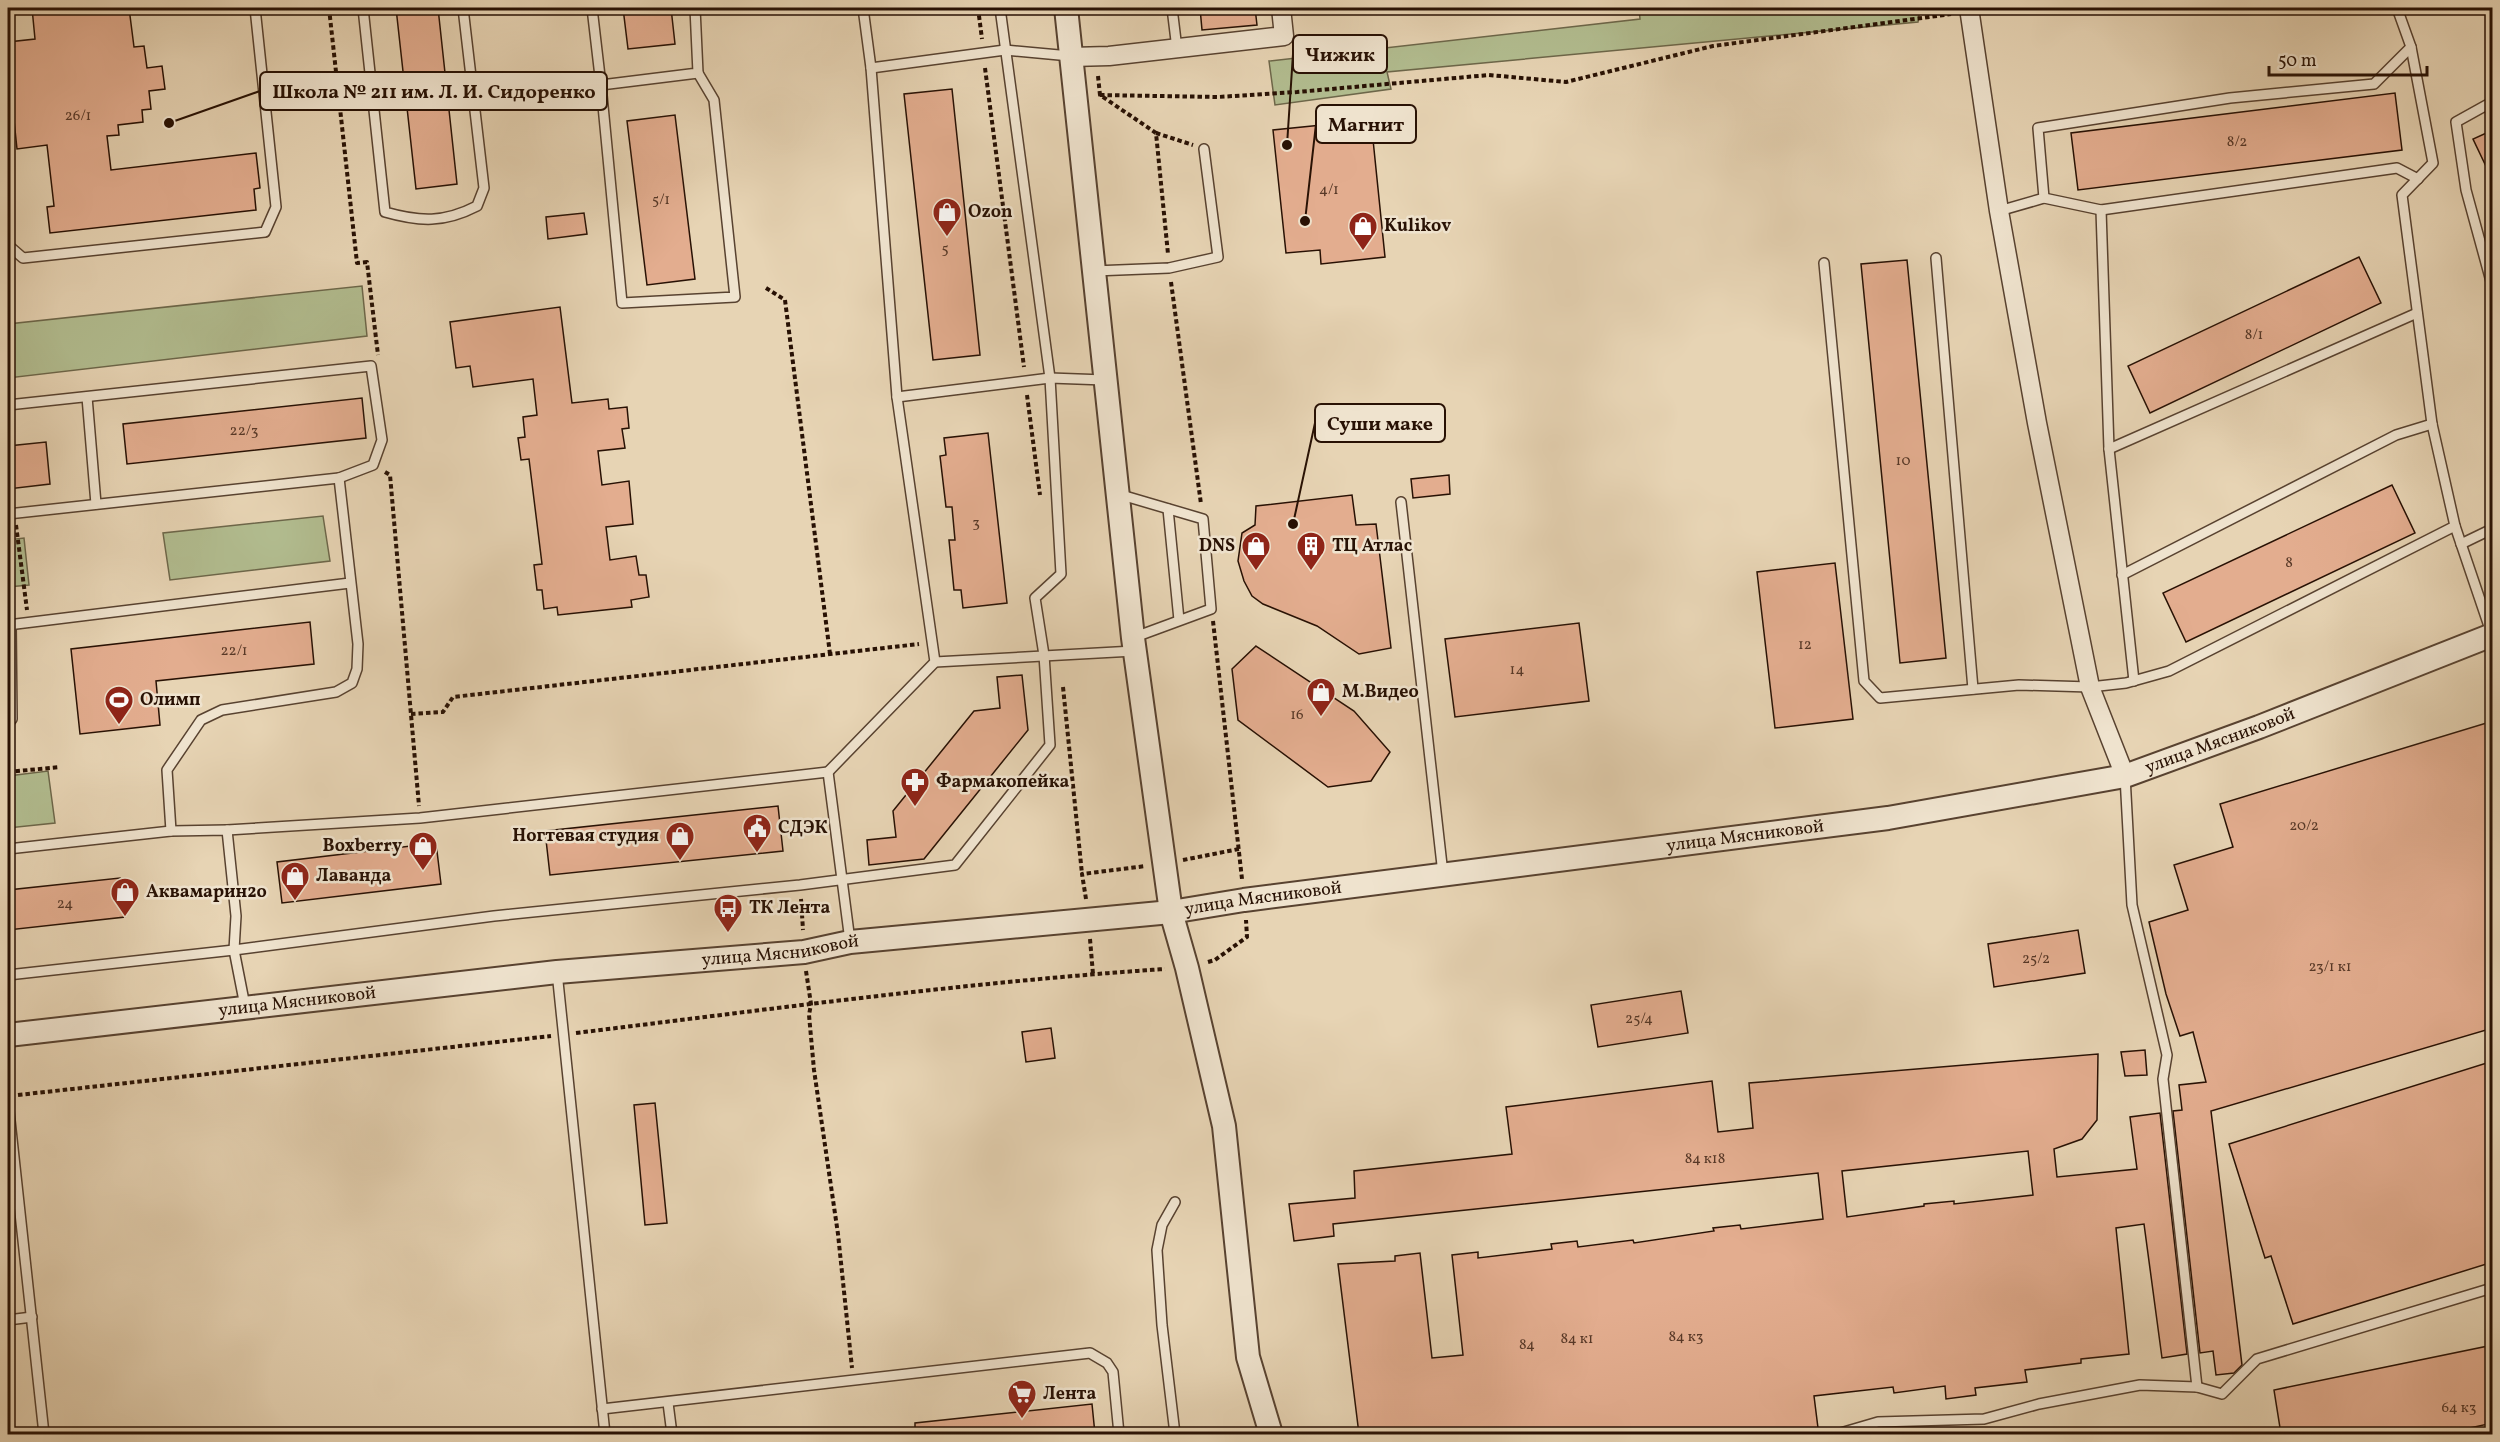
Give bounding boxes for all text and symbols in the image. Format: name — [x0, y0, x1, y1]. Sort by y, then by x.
callout: Чижик — [1293, 35, 1387, 73]
scale bar — [2269, 39, 2426, 77]
text: Чижик — [1305, 42, 1375, 70]
text: 50 m — [2278, 49, 2317, 74]
callout: Школа № 211 им. Л. И. Сидоренко — [260, 72, 607, 110]
text: Школа № 211 им. Л. И. Сидоренко — [272, 79, 596, 107]
callout: Магнит — [1316, 105, 1416, 143]
house number: 26/1 — [65, 106, 91, 127]
text: Магнит — [1328, 112, 1404, 140]
house number: 8/2 — [2227, 132, 2247, 153]
house number: 4/1 — [1319, 180, 1339, 201]
house number: 5/1 — [652, 190, 670, 211]
shop icon: Ozon — [931, 196, 963, 238]
place label: Ozon — [968, 200, 1013, 225]
shop icon: Kulikov — [1347, 210, 1379, 252]
place label: Kulikov — [1384, 214, 1451, 239]
house number: 5 — [941, 239, 949, 260]
house number: 8/1 — [2245, 325, 2263, 346]
callout: Суши маке — [1315, 404, 1445, 442]
text: Суши маке — [1327, 411, 1433, 439]
house number: 22/3 — [230, 421, 258, 442]
house number: 10 — [1896, 451, 1910, 472]
house number: 3 — [972, 513, 980, 534]
shop icon: DNS — [1240, 530, 1272, 572]
building icon: ТЦ Атлас — [1295, 530, 1327, 572]
place label: DNS — [1199, 534, 1235, 559]
place label: ТЦ Атлас — [1332, 534, 1412, 559]
house number: 8 — [2285, 553, 2293, 574]
house number: 12 — [1798, 635, 1812, 656]
house number: 22/1 — [221, 641, 247, 662]
house number: 14 — [1510, 660, 1524, 681]
shop icon: М.Видео — [1305, 676, 1337, 718]
place label: М.Видео — [1342, 680, 1419, 705]
sports icon: Олимп — [103, 684, 135, 726]
place label: Олимп — [140, 688, 201, 713]
street label: улица Мясниковой — [2141, 701, 2299, 780]
house number: 16 — [1290, 705, 1304, 726]
pharmacy icon: Фармакопейка — [899, 766, 931, 808]
place label: Фармакопейка — [936, 770, 1069, 795]
public building icon: СДЭК — [741, 812, 773, 854]
street label: улица Мясниковой — [1665, 814, 1825, 859]
place label: СДЭК — [778, 816, 828, 841]
house number: 20/2 — [2289, 816, 2319, 837]
shop icon: Ногтевая студия — [664, 820, 696, 862]
place label: Ногтевая студия — [512, 824, 659, 849]
shop icon: Boxberry — [407, 830, 439, 872]
place label: Boxberry — [323, 834, 402, 859]
shop icon: Лаванда — [279, 860, 311, 902]
place label: Лаванда — [316, 864, 391, 889]
street label: улица Мясниковой — [1183, 875, 1343, 922]
shop icon: Аквамарин2о — [109, 876, 141, 918]
place label: Аквамарин2о — [146, 880, 267, 905]
bus stop icon: ТК Лента — [712, 892, 744, 934]
house number: 24 — [57, 894, 73, 915]
place label: ТК Лента — [749, 896, 831, 921]
street label: улица Мясниковой — [701, 929, 860, 973]
house number: 25/2 — [2022, 949, 2050, 970]
house number: 23/1 к1 — [2309, 957, 2351, 978]
street label: улица Мясниковой — [217, 980, 377, 1023]
house number: 25/4 — [1625, 1009, 1653, 1030]
house number: 84 к18 — [1685, 1149, 1725, 1170]
house number: 84 к3 — [1669, 1327, 1703, 1348]
house number: 84 к1 — [1561, 1329, 1593, 1350]
house number: 84 — [1519, 1335, 1535, 1356]
supermarket icon: Лента — [1006, 1378, 1038, 1420]
place label: Лента — [1043, 1382, 1096, 1407]
house number: 64 к3 — [2442, 1398, 2476, 1419]

